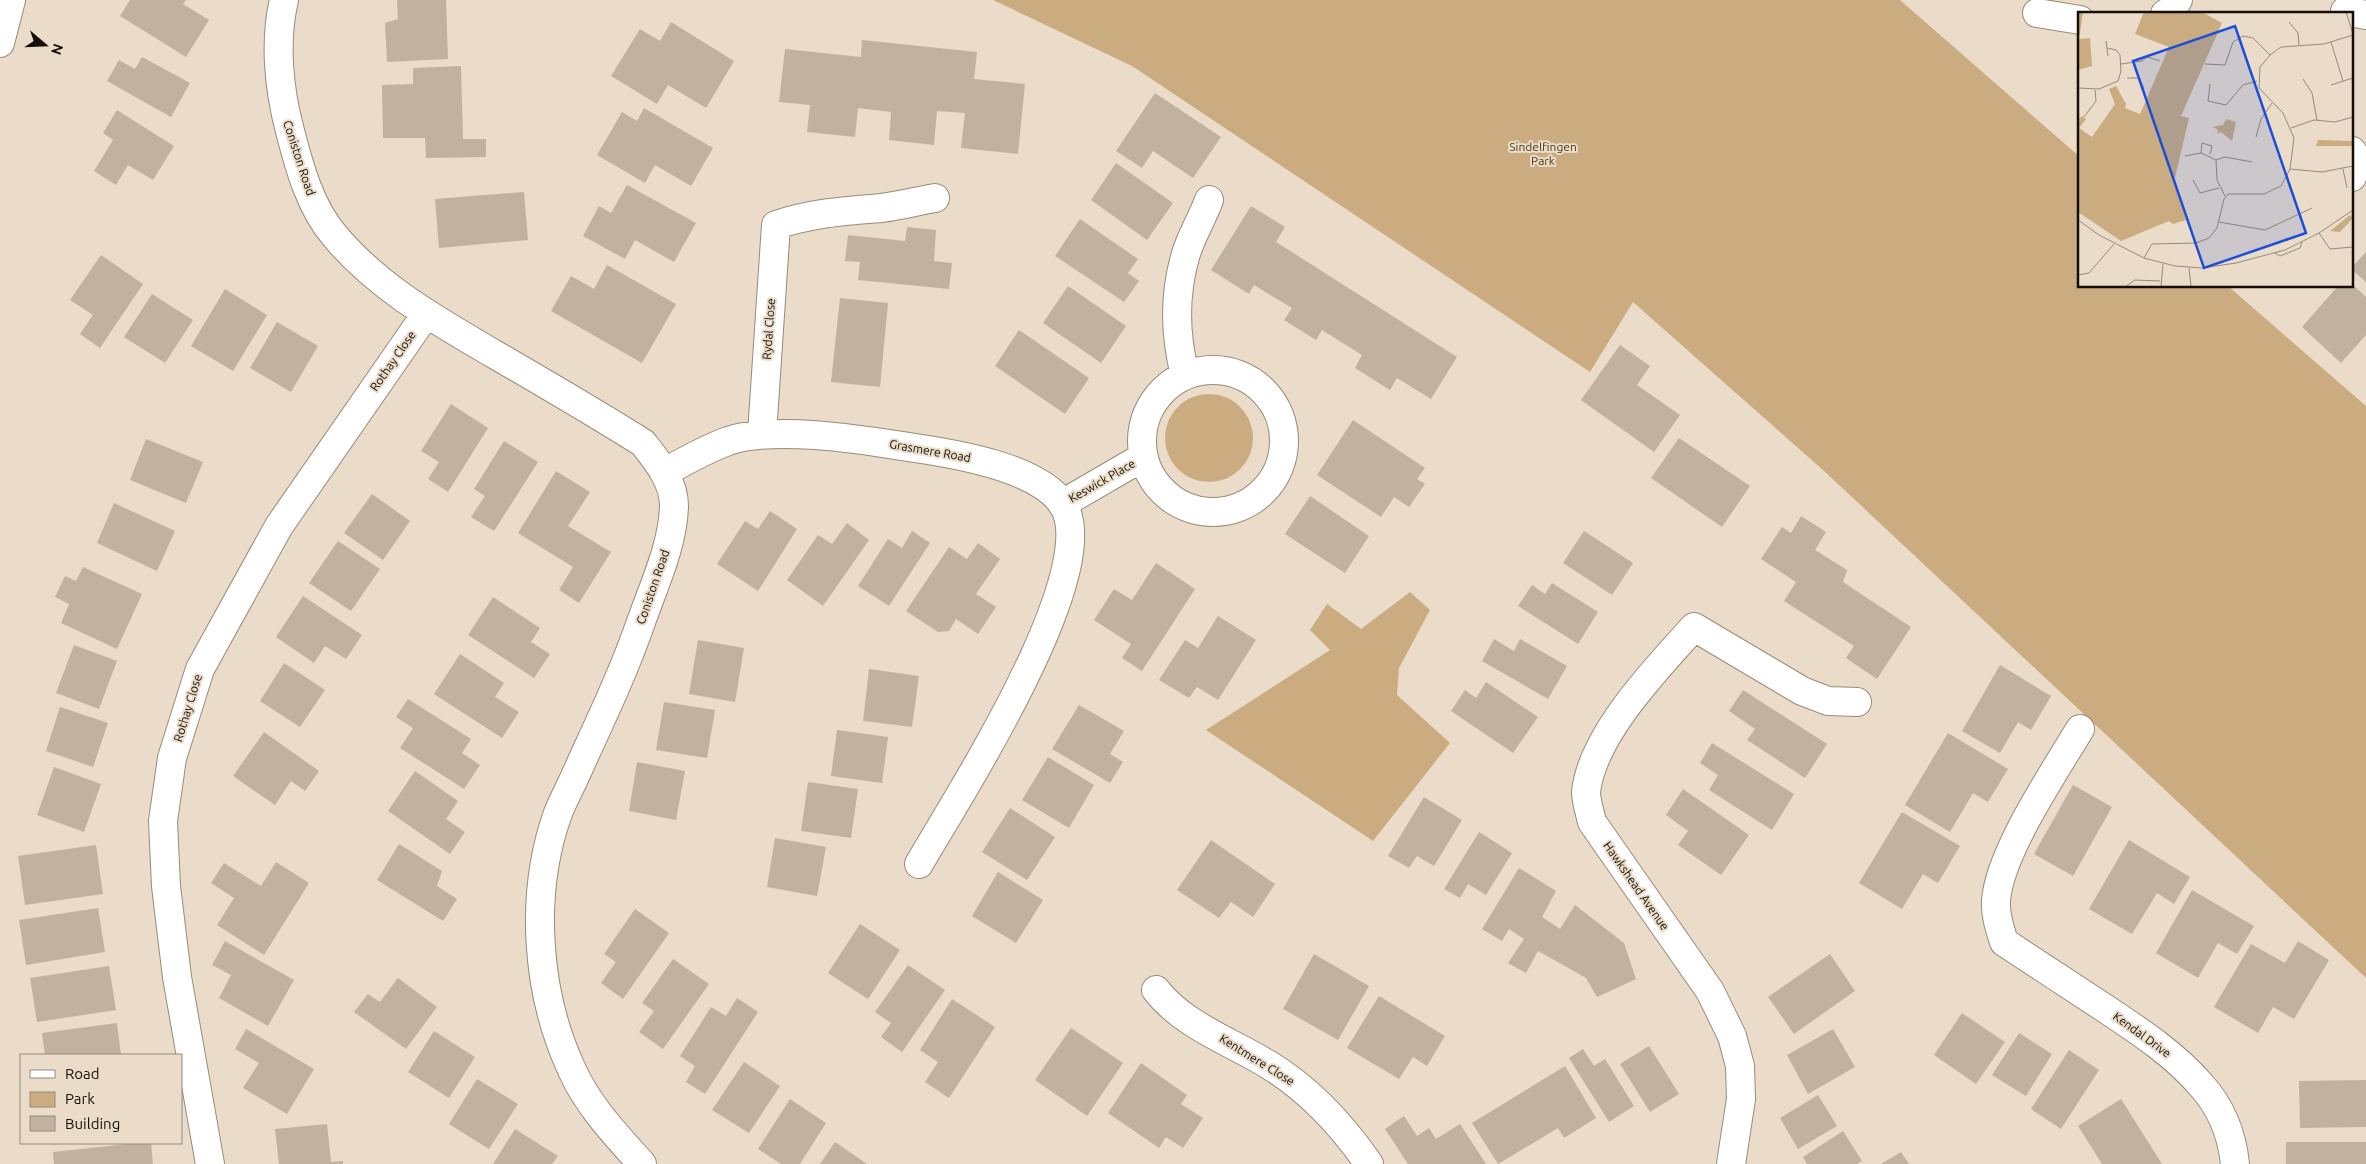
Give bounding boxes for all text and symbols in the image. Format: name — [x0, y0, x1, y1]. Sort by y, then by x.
inset map — [2078, 12, 2354, 288]
north arrow — [20, 20, 70, 70]
text: N — [48, 42, 67, 57]
street label: Coniston Road — [281, 119, 318, 197]
park label: Sindelfingen Park — [1509, 140, 1577, 167]
street label: Rydal Close — [760, 298, 777, 360]
street label: Rothay Close — [367, 328, 418, 393]
street label: Grasmere Road — [888, 437, 972, 464]
street label: Keswick Place — [1066, 456, 1137, 505]
street label: Coniston Road — [634, 548, 671, 626]
street label: Rothay Close — [171, 672, 204, 743]
street label: Hawkshead Avenue — [1601, 839, 1672, 932]
street label: Kendal Drive — [2111, 1009, 2174, 1060]
street label: Kentmere Close — [1218, 1031, 1297, 1088]
legend — [20, 1054, 182, 1144]
text: Road — [65, 1065, 100, 1082]
text: Park — [65, 1090, 95, 1107]
text: Building — [65, 1115, 120, 1132]

